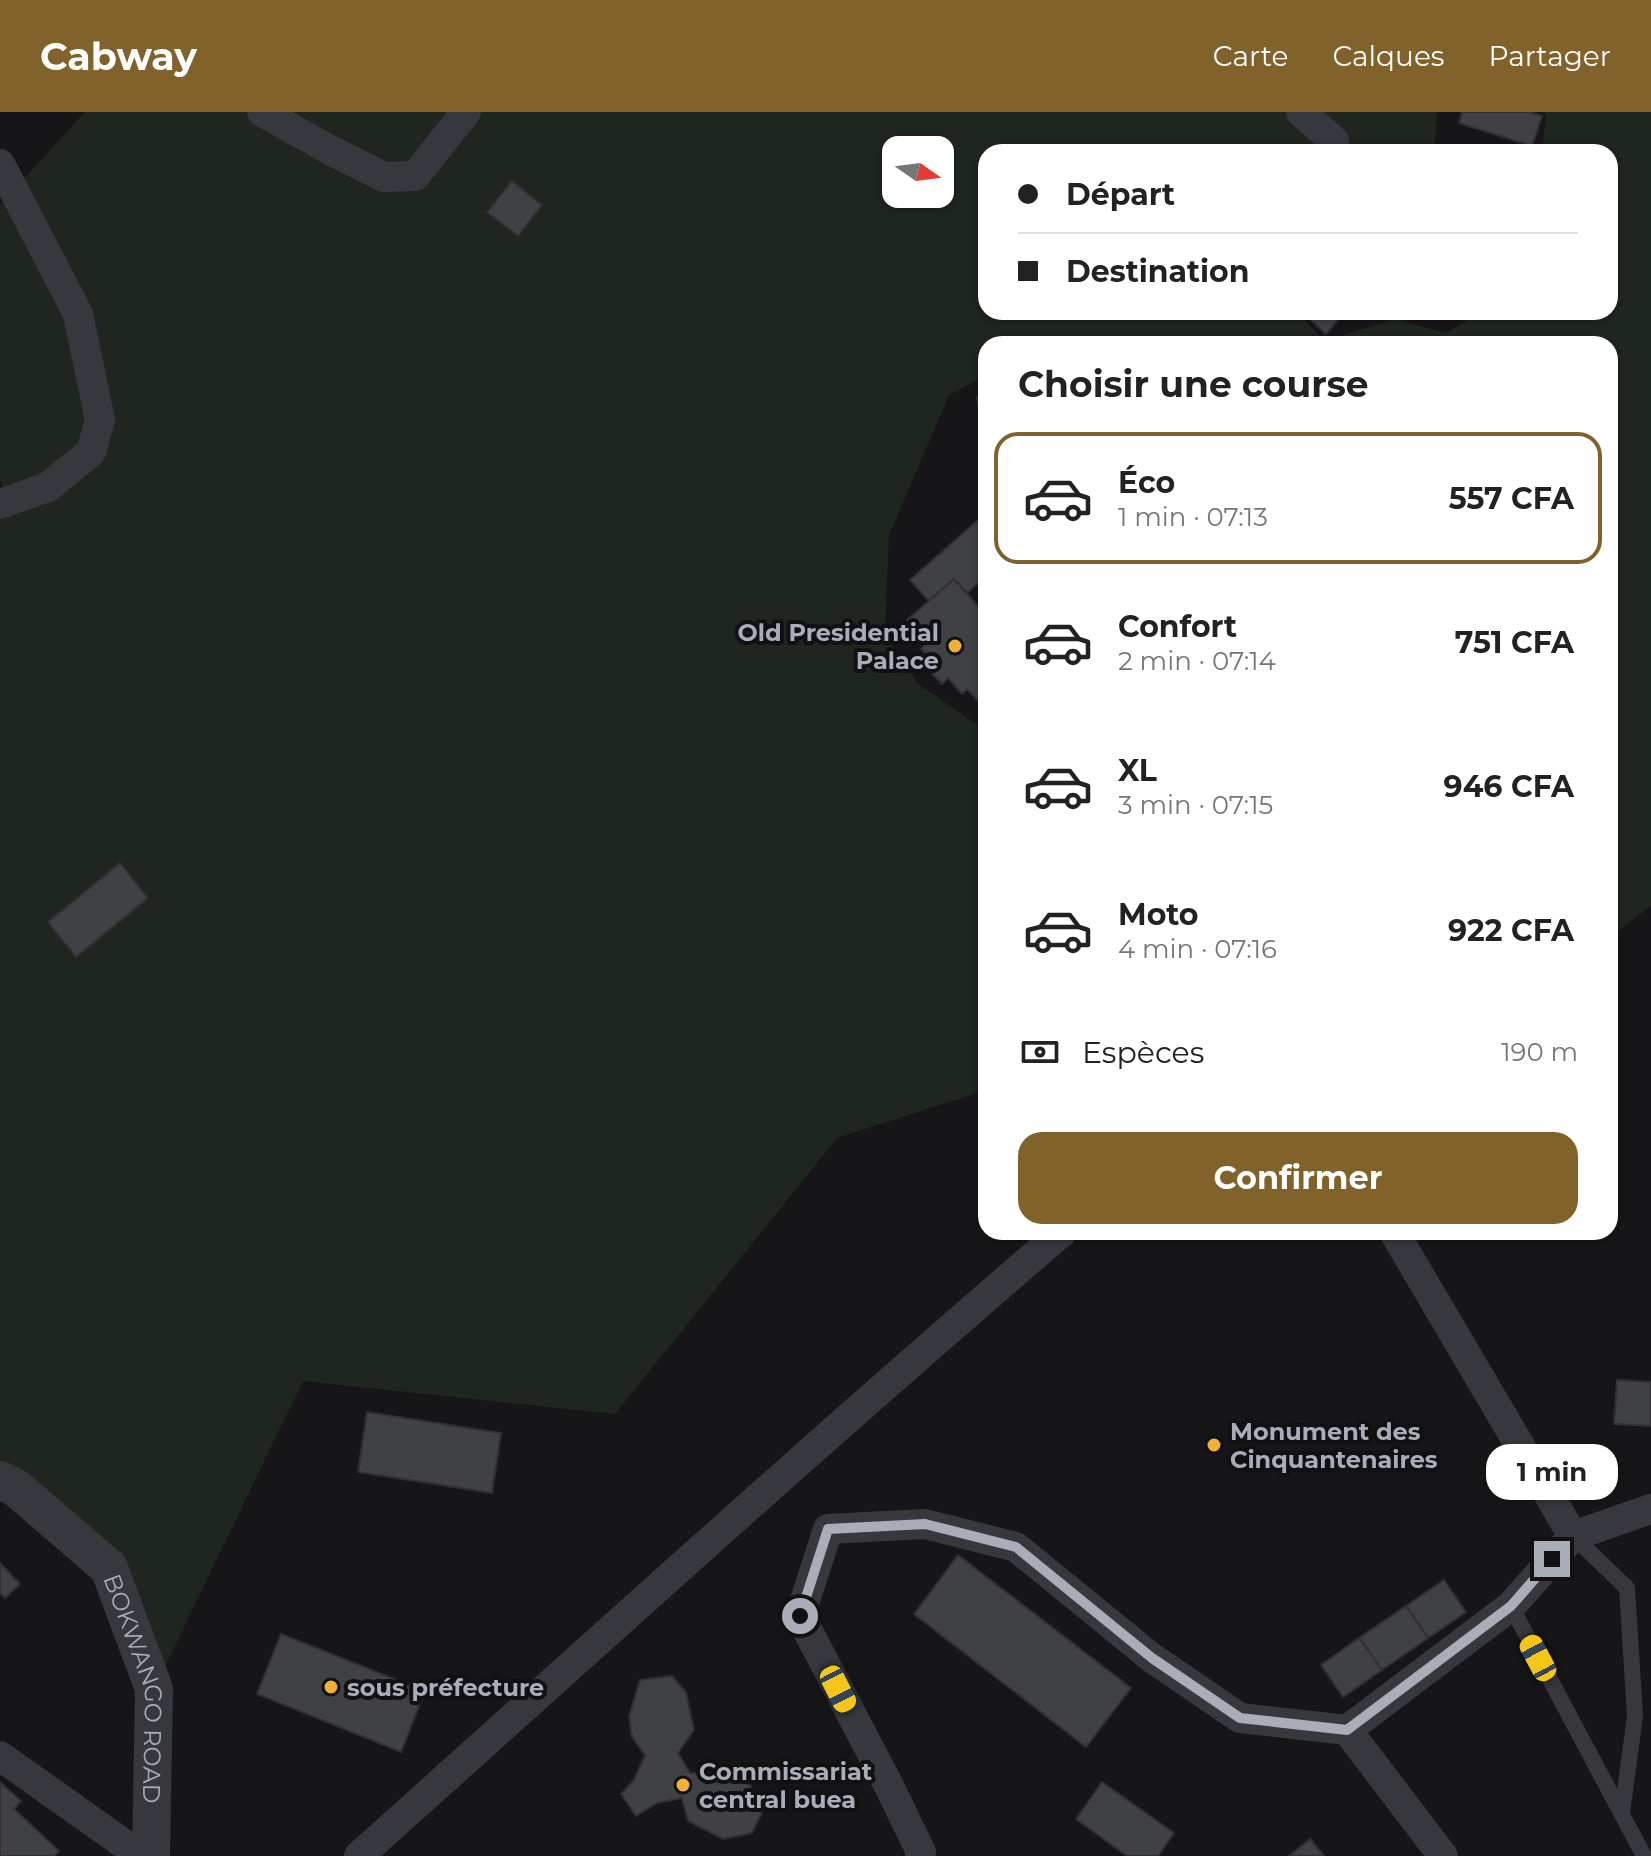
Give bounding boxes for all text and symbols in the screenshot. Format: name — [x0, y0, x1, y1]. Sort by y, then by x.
text: Cabway — [40, 33, 197, 80]
text: Carte — [1213, 39, 1288, 73]
text: Calques — [1332, 39, 1444, 73]
text: Partager — [1488, 39, 1611, 73]
north arrow — [882, 136, 954, 208]
map controls — [882, 136, 954, 208]
text: Départ — [1066, 176, 1175, 213]
text: Destination — [1066, 253, 1249, 290]
text: Choisir une course — [1018, 362, 1369, 406]
icon: car — [1022, 462, 1094, 534]
text: Éco — [1118, 464, 1175, 501]
text: 557 CFA — [1449, 480, 1574, 517]
text: 1 min · 07:13 — [1118, 501, 1268, 533]
icon: car — [1022, 606, 1094, 678]
text: Confort — [1118, 608, 1237, 645]
place label: Old Presidential Palace — [738, 618, 939, 675]
text: 751 CFA — [1455, 624, 1574, 661]
marker: Old Presidential Palace — [946, 637, 964, 655]
text: 2 min · 07:14 — [1118, 645, 1276, 677]
icon: car — [1022, 750, 1094, 822]
text: XL — [1118, 752, 1157, 789]
text: 946 CFA — [1444, 768, 1574, 805]
text: 3 min · 07:15 — [1118, 789, 1273, 821]
icon: car — [1022, 894, 1094, 966]
text: Moto — [1118, 896, 1199, 933]
text: 922 CFA — [1448, 912, 1574, 949]
text: 4 min · 07:16 — [1118, 933, 1277, 965]
icon: cash — [1018, 1030, 1062, 1074]
text: Espèces — [1082, 1034, 1204, 1071]
text: 190 m — [1501, 1036, 1578, 1068]
button: Confirmer — [1018, 1132, 1578, 1224]
place label: Monument des Cinquantenaires — [1230, 1417, 1438, 1474]
marker: Monument des Cinquantenaires — [1205, 1436, 1223, 1454]
callout: 1 min — [1486, 1443, 1618, 1499]
text: 1 min — [1517, 1456, 1587, 1488]
route end — [1534, 1541, 1570, 1577]
street label: BOKWANGO ROAD — [98, 1570, 169, 1804]
route start — [782, 1598, 818, 1634]
car — [1516, 1631, 1560, 1685]
car — [816, 1662, 860, 1716]
place label: sous préfecture — [347, 1673, 544, 1702]
marker: sous préfecture — [322, 1678, 340, 1696]
place label: Commissariat central buea — [699, 1757, 873, 1814]
marker: Commissariat central buea — [674, 1776, 692, 1794]

